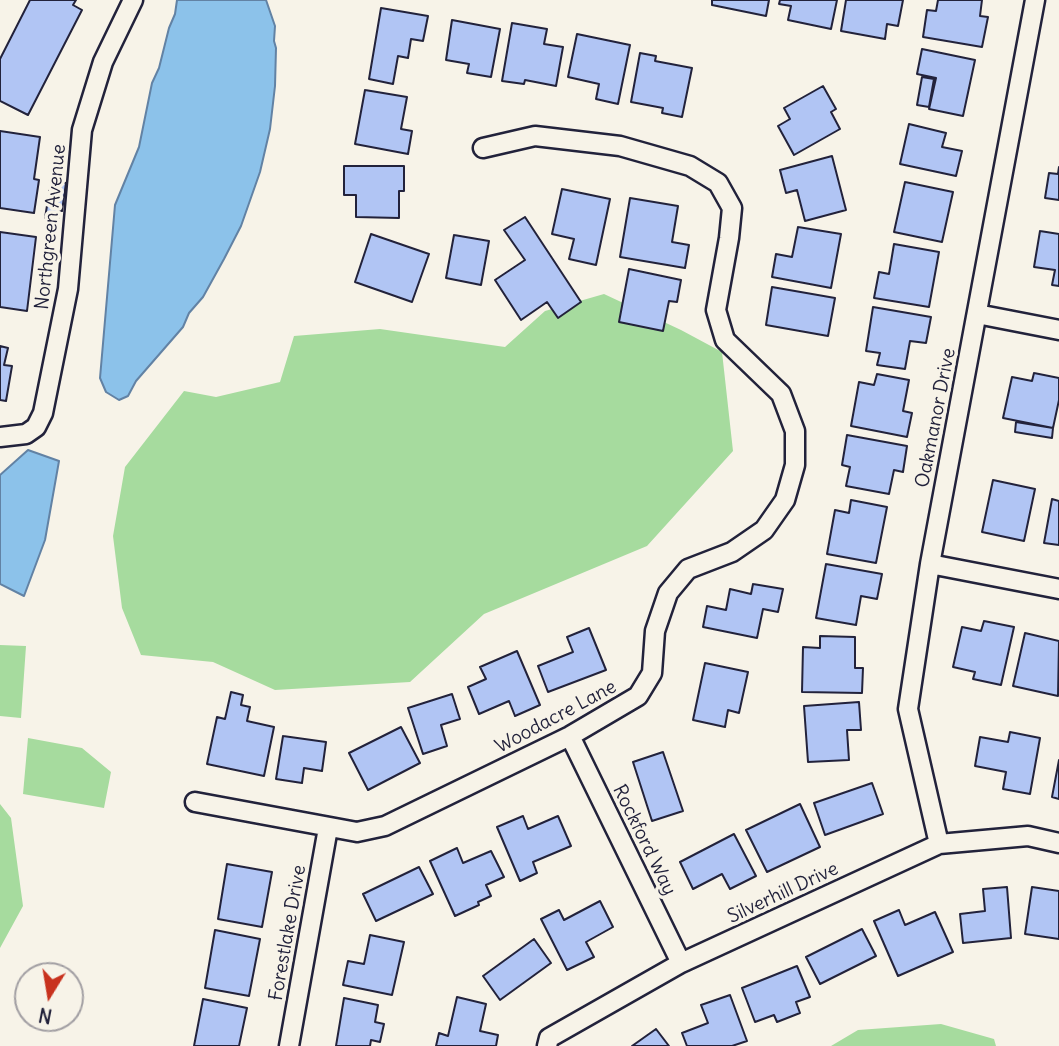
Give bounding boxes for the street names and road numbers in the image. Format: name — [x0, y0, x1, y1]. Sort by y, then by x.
street label: Northgreen Avenue — [31, 143, 71, 311]
street label: Oakmanor Drive — [911, 346, 961, 490]
street label: Woodacre Lane — [492, 676, 620, 758]
street label: Rockford Way — [607, 781, 681, 899]
street label: Silverhill Drive — [724, 857, 842, 929]
street label: Forestlake Drive — [265, 863, 311, 1003]

